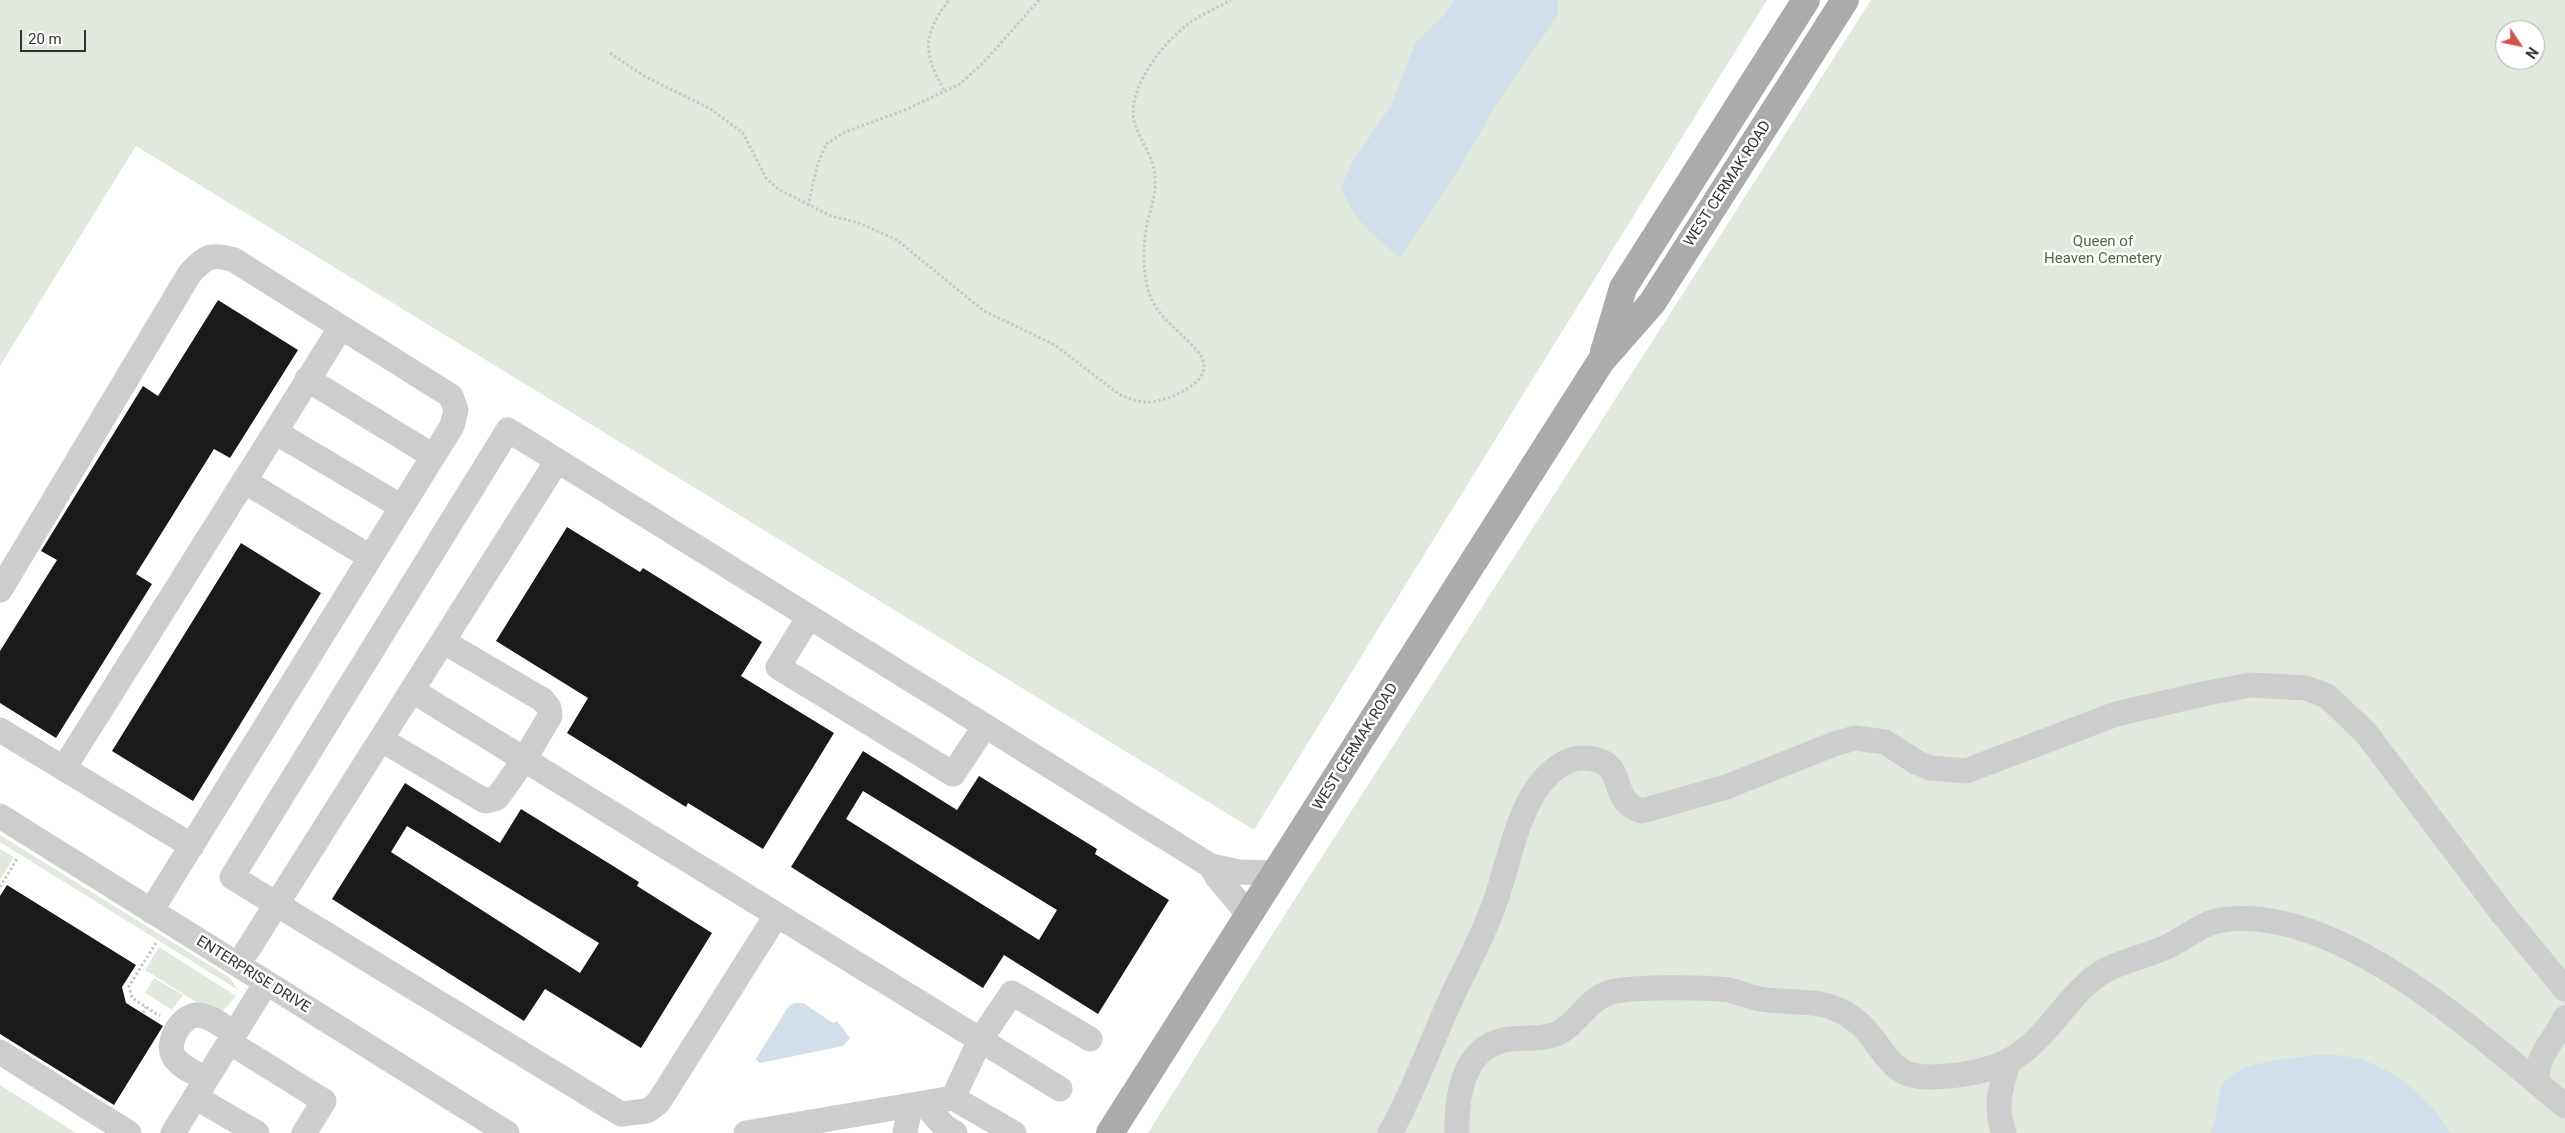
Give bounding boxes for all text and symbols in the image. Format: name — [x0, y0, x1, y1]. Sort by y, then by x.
scale bar — [22, 20, 89, 52]
north arrow — [2495, 20, 2545, 70]
text: 20 m — [28, 30, 62, 48]
text: N — [2522, 44, 2541, 61]
street label: WEST CERMAK ROAD — [1681, 118, 1775, 250]
park label: Queen of Heaven Cemetery — [2044, 233, 2162, 268]
street label: WEST CERMAK ROAD — [1310, 680, 1402, 814]
street label: ENTERPRISE DRIVE — [193, 933, 313, 1017]

